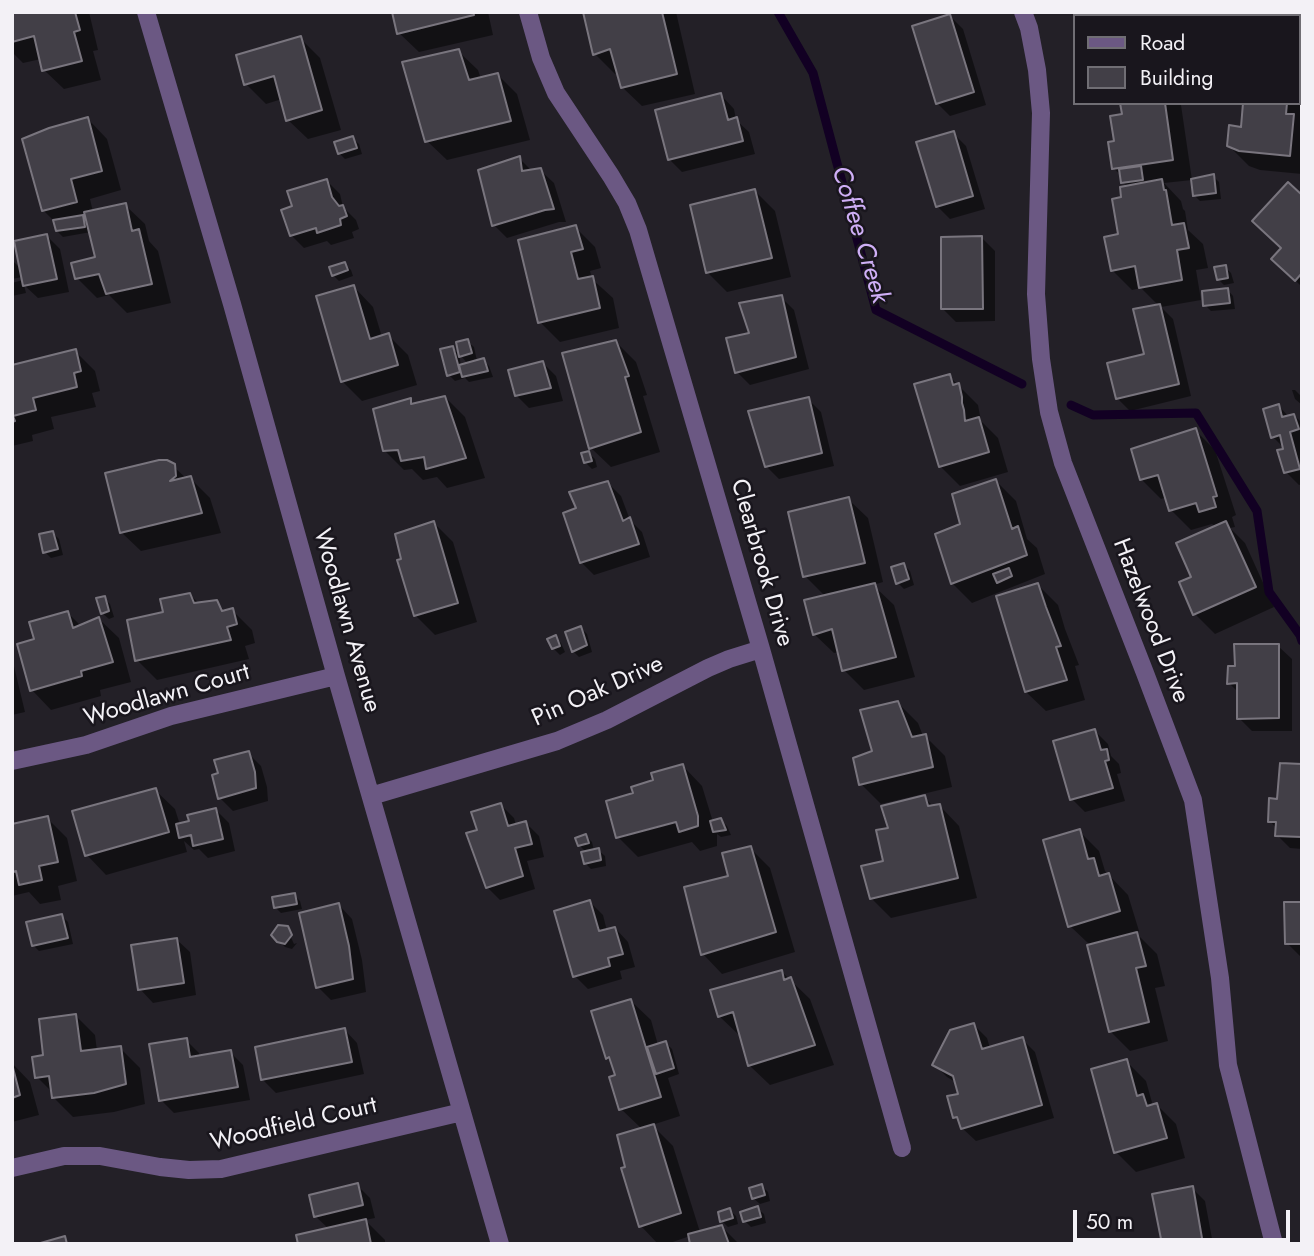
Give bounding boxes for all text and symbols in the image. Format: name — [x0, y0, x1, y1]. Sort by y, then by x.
legend — [1072, 14, 1300, 105]
text: Road — [1140, 28, 1185, 58]
text: Building — [1140, 63, 1213, 93]
water label: Coffee Creek — [823, 163, 895, 307]
street label: Clearbrook Drive — [723, 476, 799, 650]
street label: Woodlawn Avenue — [306, 526, 386, 716]
street label: Hazelwood Drive — [1105, 535, 1195, 707]
street label: Pin Oak Drive — [528, 650, 668, 734]
street label: Woodlawn Court — [81, 659, 253, 733]
street label: Woodfield Court — [208, 1092, 380, 1158]
scale bar — [1076, 1196, 1293, 1240]
text: 50 m — [1086, 1207, 1133, 1237]

